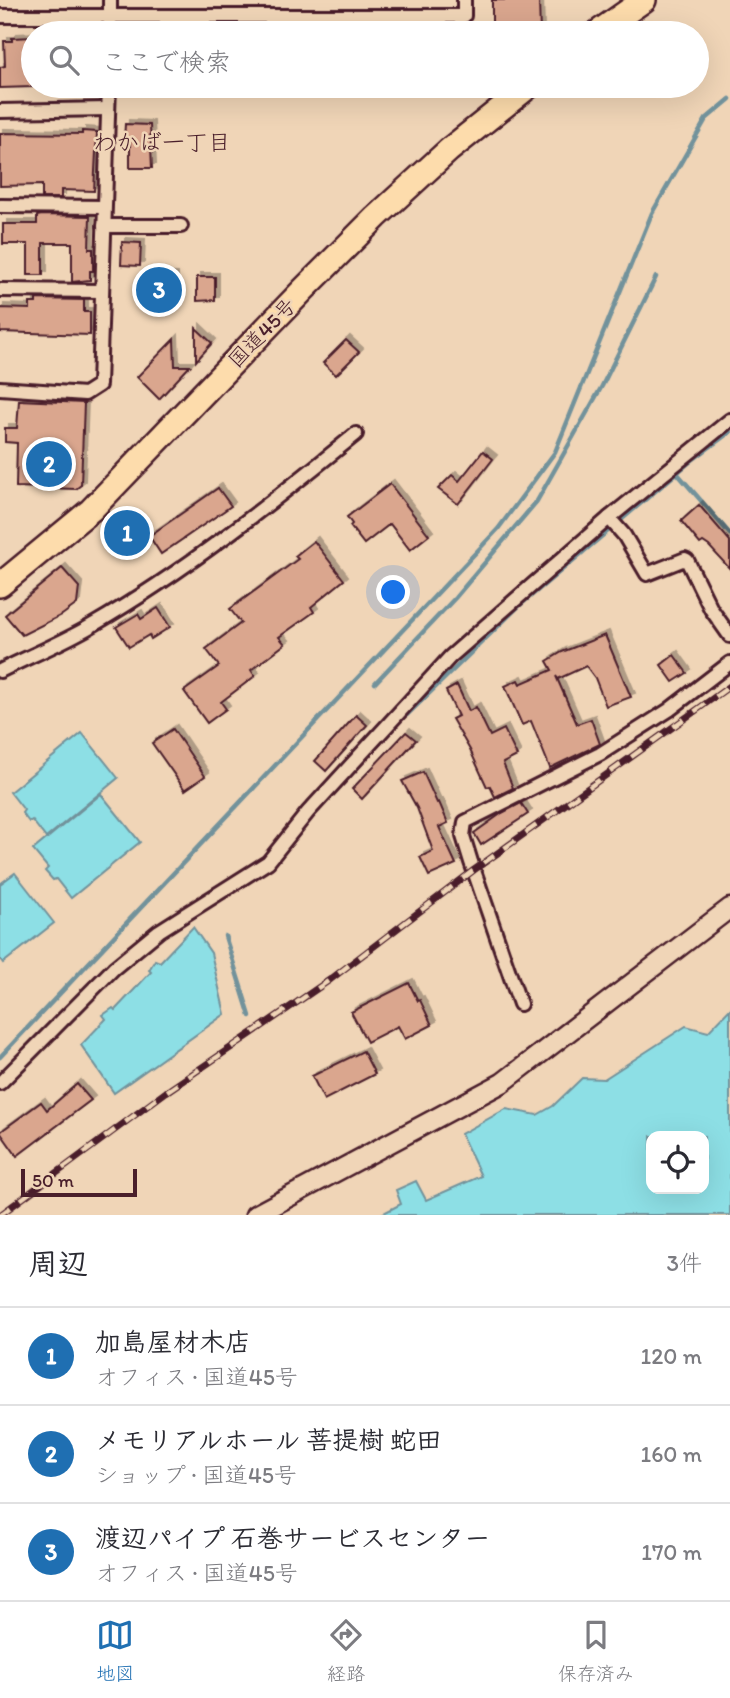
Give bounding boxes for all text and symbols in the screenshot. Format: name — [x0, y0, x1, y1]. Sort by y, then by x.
search box — [21, 21, 709, 98]
icon: search — [45, 41, 83, 79]
text: ここで検索 — [101, 46, 231, 78]
district label: わかば一丁目 — [93, 128, 231, 156]
pin: 3 — [136, 264, 182, 316]
street label: 国道45号 — [223, 293, 301, 373]
pin: 2 — [26, 438, 72, 490]
pin: 1 — [104, 507, 150, 559]
your location — [376, 575, 410, 609]
map controls — [646, 1131, 709, 1194]
button: locate — [646, 1131, 709, 1194]
scale bar — [21, 1166, 136, 1198]
text: 50 m — [32, 1169, 74, 1192]
text: 周辺 — [28, 1245, 88, 1282]
text: 3件 — [666, 1249, 702, 1277]
text: 加島屋材木店 — [95, 1326, 251, 1358]
text: 1 — [46, 1342, 56, 1370]
text: 120 m — [641, 1342, 702, 1370]
text: オフィス · 国道45号 — [95, 1363, 298, 1391]
text: メモリアルホール 菩提樹 蛇田 — [95, 1424, 442, 1456]
text: 2 — [45, 1440, 57, 1468]
text: 160 m — [640, 1440, 702, 1468]
text: ショップ · 国道45号 — [95, 1461, 297, 1489]
text: 渡辺パイプ 石巻サービスセンター — [95, 1522, 490, 1554]
text: 3 — [45, 1538, 57, 1566]
text: 170 m — [641, 1538, 702, 1566]
text: オフィス · 国道45号 — [95, 1559, 298, 1587]
tab: 地図 — [96, 1616, 134, 1685]
tab: 経路 — [327, 1616, 365, 1685]
tab: 保存済み — [558, 1616, 634, 1685]

